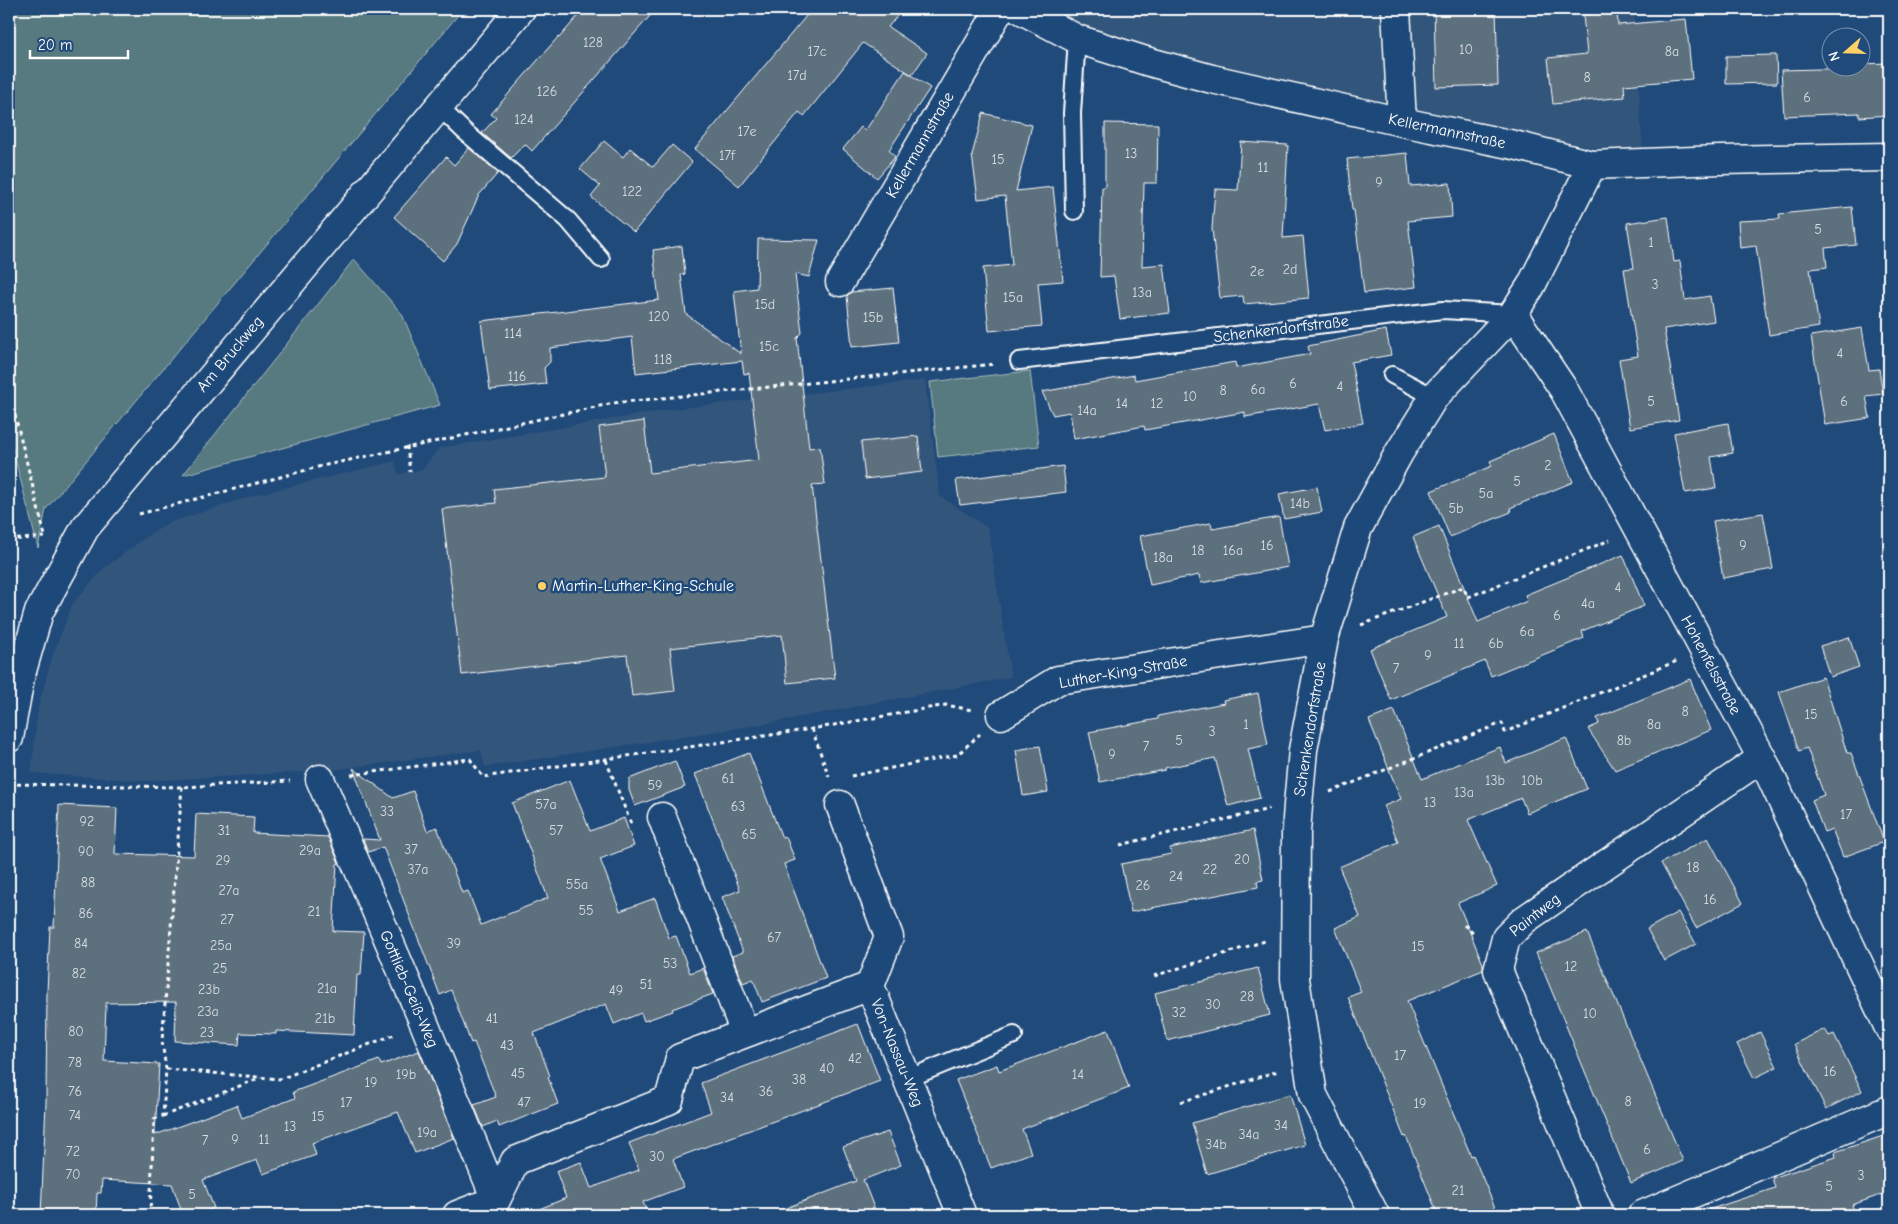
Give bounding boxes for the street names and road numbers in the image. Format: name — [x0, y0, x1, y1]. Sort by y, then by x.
street label: Kellermannstraße — [882, 89, 958, 201]
street label: Kellermannstraße — [1387, 110, 1507, 152]
street label: Am Bruckweg — [193, 312, 267, 396]
street label: Schenkendorfstraße — [1212, 312, 1350, 346]
street label: Hohenfelsstraße — [1677, 612, 1745, 718]
street label: Luther-King-Straße — [1058, 652, 1188, 692]
street label: Schenkendorfstraße — [1290, 660, 1330, 798]
street label: Paintweg — [1506, 890, 1564, 940]
street label: Gottlieb-Geiß-Weg — [376, 928, 442, 1050]
street label: Von-Nassau-Weg — [867, 996, 927, 1110]

